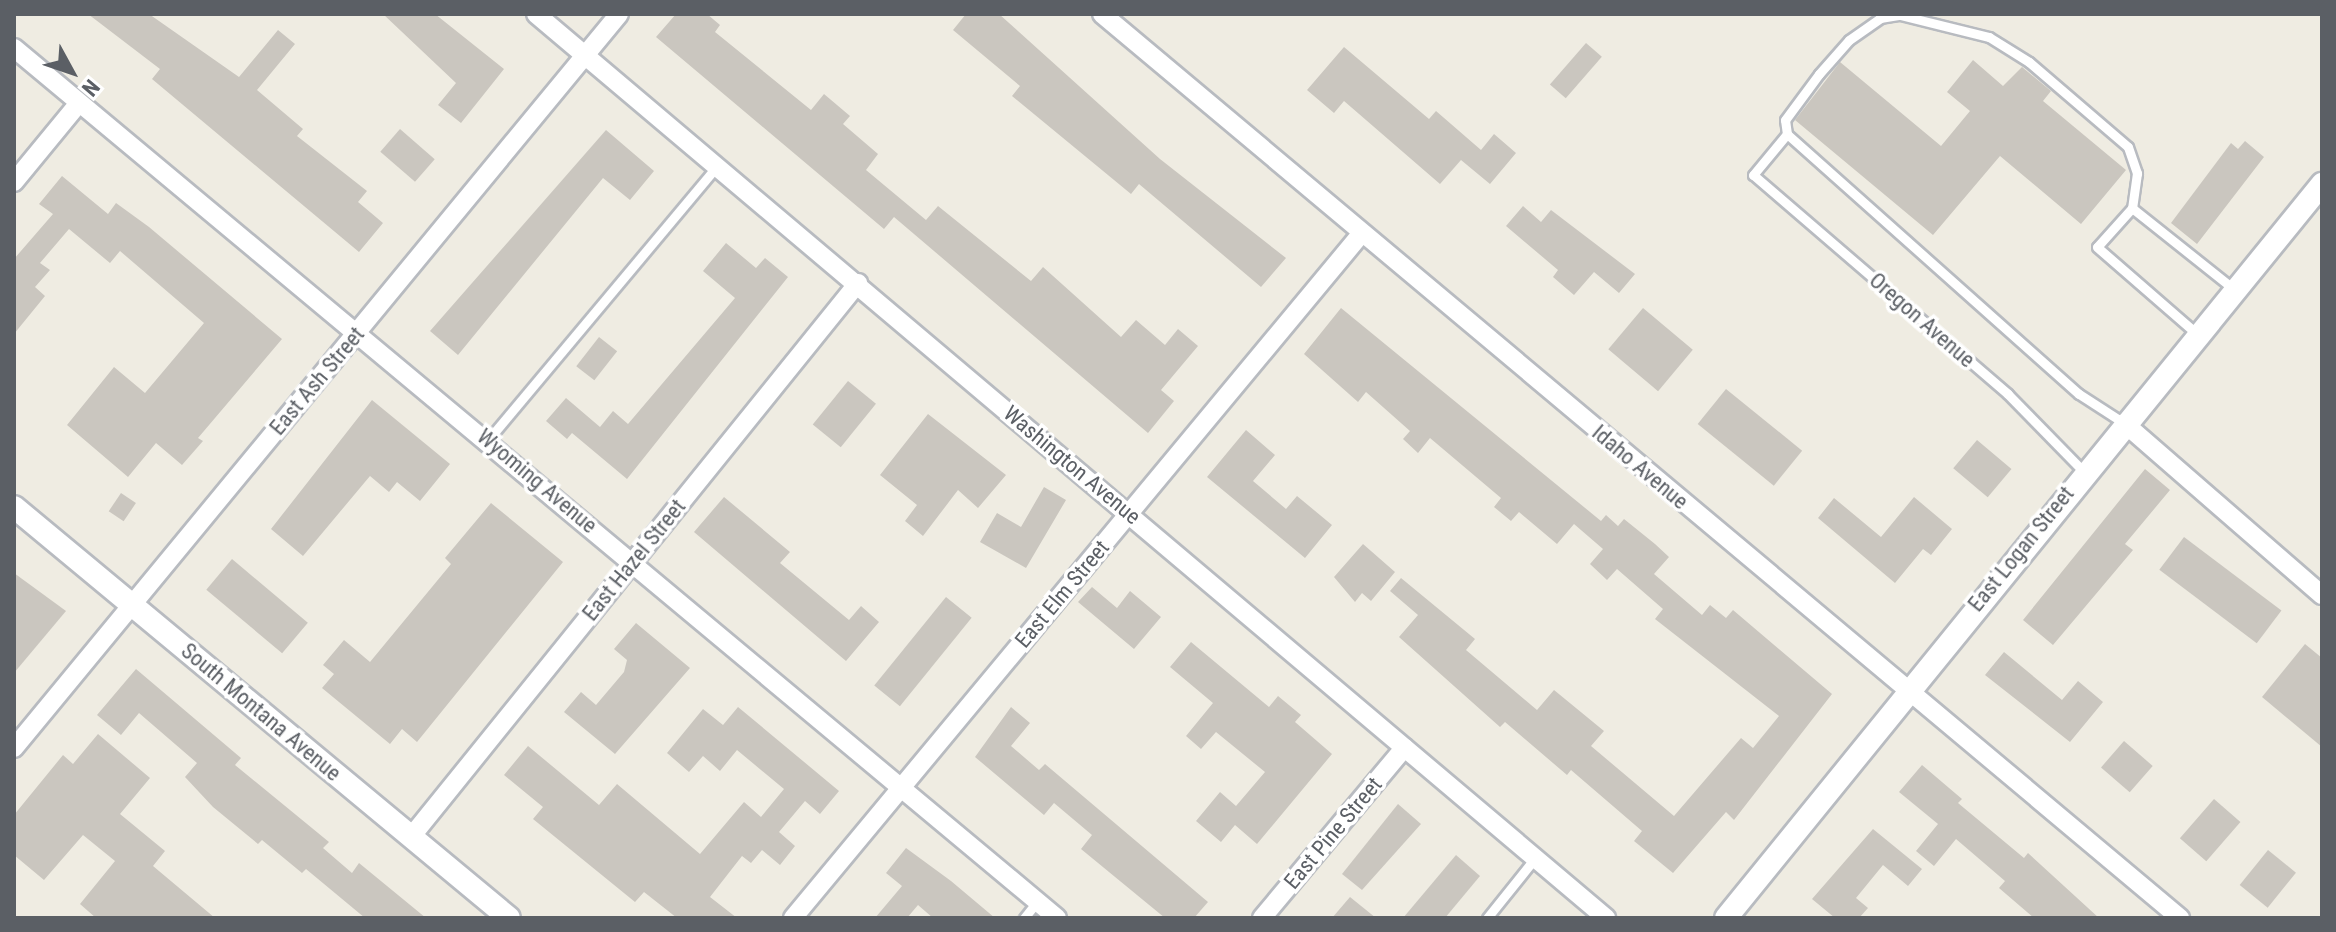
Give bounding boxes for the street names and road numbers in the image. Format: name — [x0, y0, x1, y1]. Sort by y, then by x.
street label: Oregon Avenue — [1864, 267, 1980, 373]
street label: East Ash Street — [264, 322, 370, 440]
street label: Washington Avenue — [998, 400, 1146, 530]
street label: Idaho Avenue — [1587, 419, 1693, 515]
street label: Wyoming Avenue — [472, 423, 602, 539]
street label: East Logan Street — [1963, 481, 2079, 617]
street label: East Hazel Street — [577, 494, 691, 626]
street label: East Elm Street — [1009, 535, 1115, 653]
street label: South Montana Avenue — [176, 638, 346, 786]
street label: East Pine Street — [1279, 772, 1387, 894]

